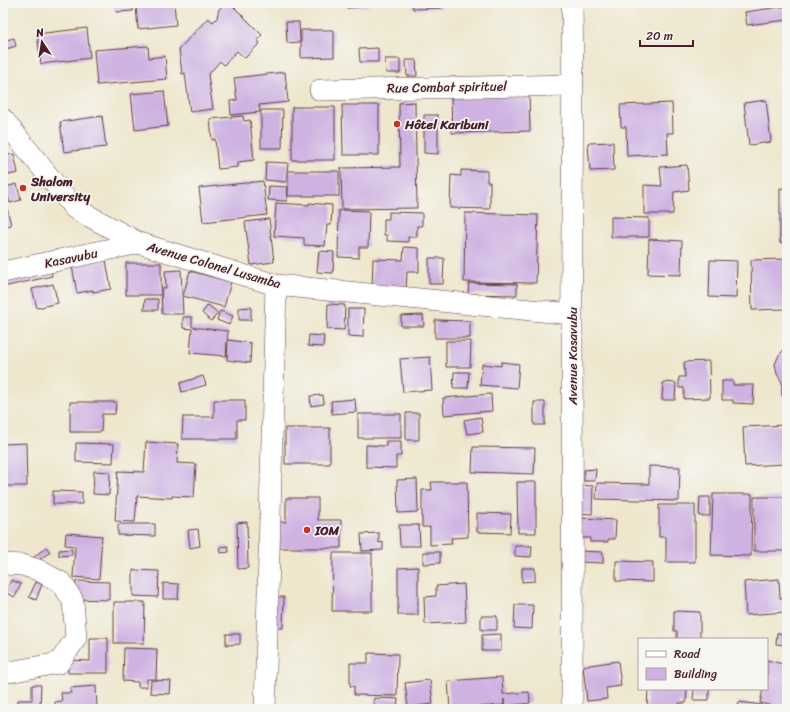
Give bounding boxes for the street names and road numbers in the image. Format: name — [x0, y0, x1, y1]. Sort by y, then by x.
street label: Rue Combat spirituel — [387, 74, 507, 100]
street label: Avenue Colonel Lusamba — [143, 235, 284, 295]
street label: Kasavubu — [42, 241, 100, 275]
street label: Avenue Kasavubu — [561, 307, 584, 406]

